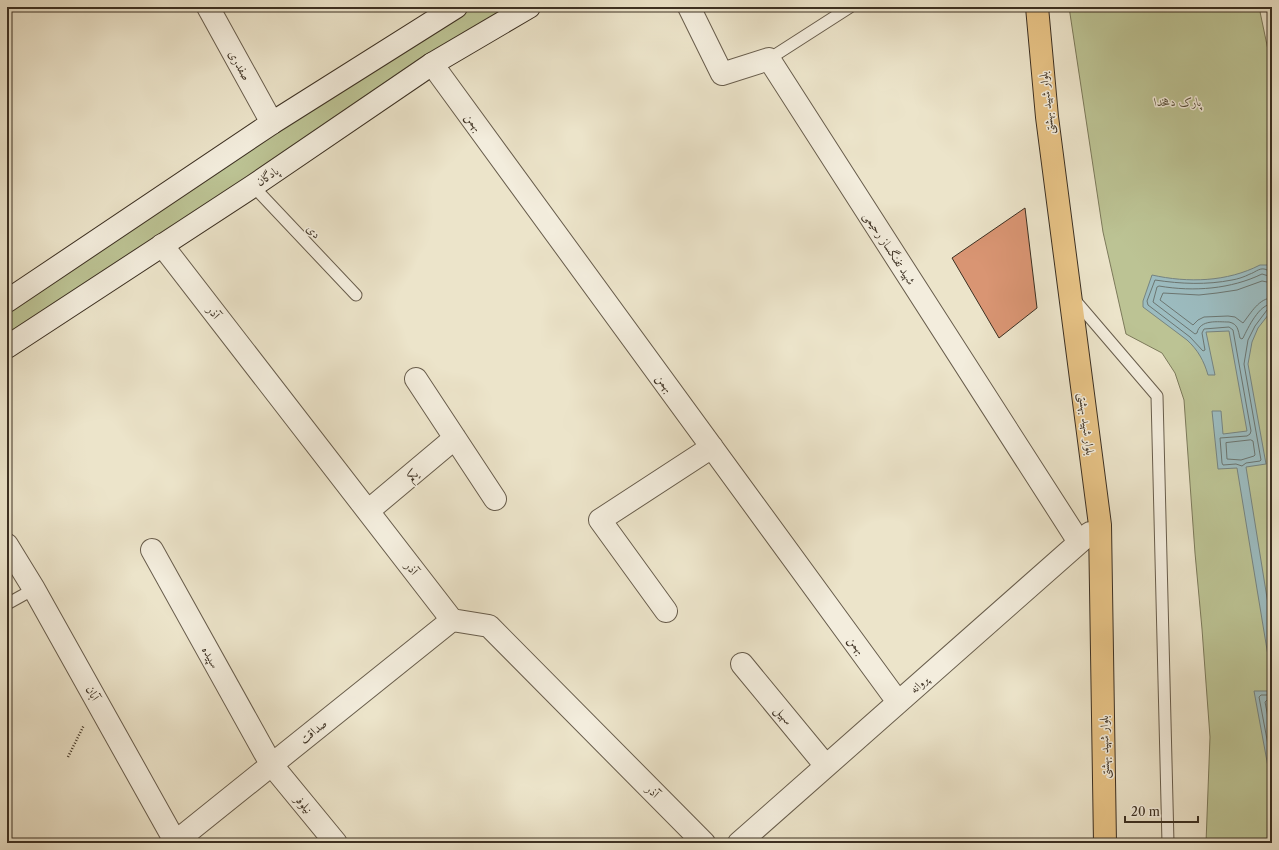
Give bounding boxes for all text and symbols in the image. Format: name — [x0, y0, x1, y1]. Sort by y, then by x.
street label: صفدری — [226, 47, 254, 83]
street label: بلوار شهید بهشتی — [1035, 71, 1059, 135]
park label: پارک دهخدا — [1153, 94, 1203, 111]
street label: بهمن — [461, 110, 486, 135]
street label: پادگان — [253, 163, 283, 191]
street label: شهید تفنگساز رحیمی — [859, 209, 919, 288]
street label: دی — [304, 221, 324, 241]
street label: آذر — [204, 302, 225, 323]
street label: بهمن — [652, 371, 677, 396]
street label: بلوار شهید بهشتی — [1074, 392, 1098, 456]
street label: یکم — [403, 465, 424, 487]
street label: آذر — [402, 558, 423, 579]
street label: بهمن — [844, 633, 869, 658]
street label: سپیده — [197, 643, 223, 672]
street label: پروانه — [907, 670, 933, 697]
street label: آبان — [83, 683, 104, 704]
street label: سهیل — [770, 702, 796, 729]
street label: صداقت — [296, 715, 330, 747]
street label: بلوار شهید بهشتی — [1096, 715, 1114, 779]
street label: آذر — [642, 780, 664, 802]
street label: نیلوفر — [290, 790, 316, 817]
scale bar — [1125, 798, 1198, 824]
text: 20 m — [1131, 804, 1160, 819]

